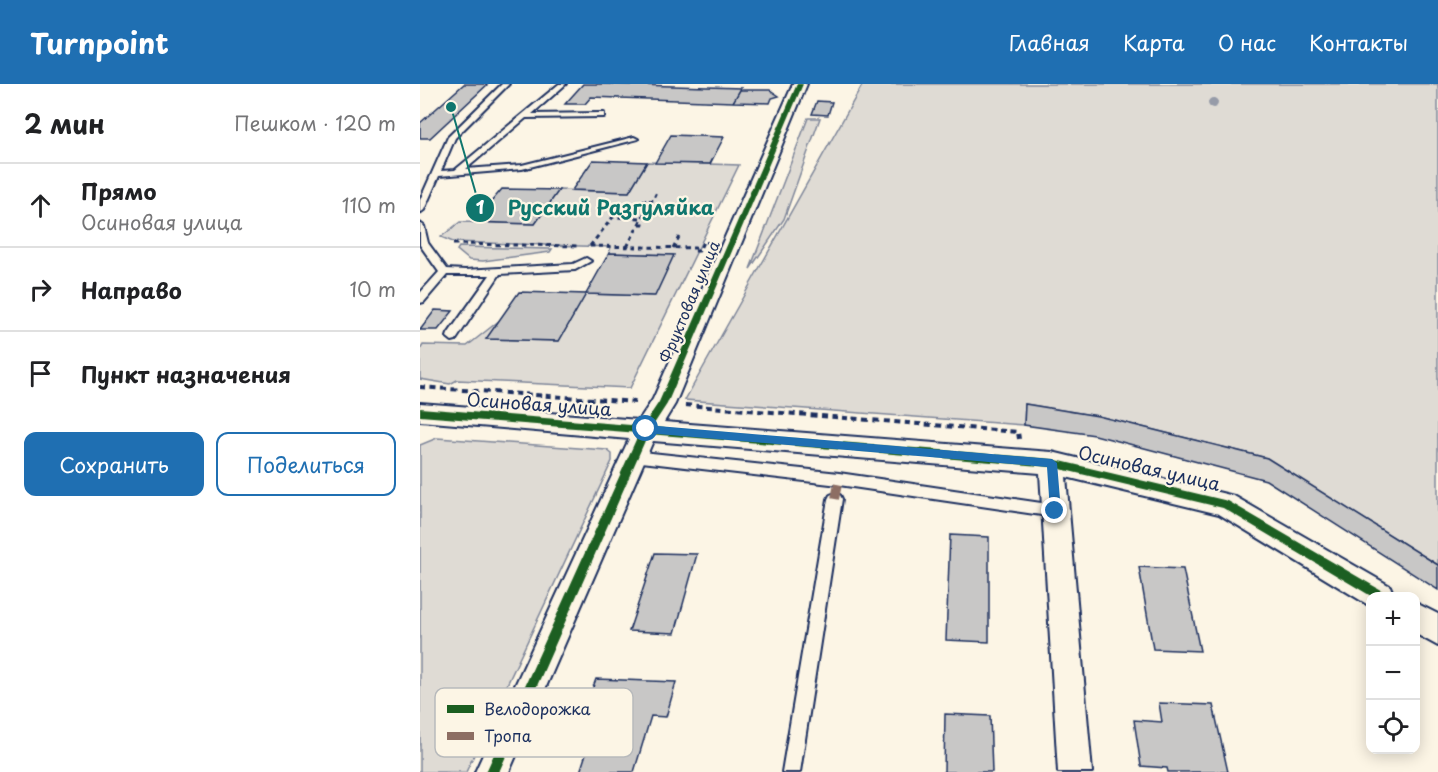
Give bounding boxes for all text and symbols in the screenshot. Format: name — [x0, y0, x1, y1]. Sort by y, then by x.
text: Turnpoint — [30, 21, 169, 64]
text: Главная — [1009, 26, 1090, 58]
text: Карта — [1123, 26, 1185, 58]
text: О нас — [1218, 26, 1276, 58]
text: Контакты — [1309, 26, 1408, 58]
text: 2 мин — [24, 104, 105, 143]
text: Пешком · 120 m — [234, 108, 396, 138]
text: Прямо — [81, 174, 156, 207]
icon: ahead — [24, 189, 57, 222]
callout: Русский Разгуляйка — [465, 189, 727, 227]
text: 110 m — [342, 190, 396, 220]
text: Русский Разгуляйка — [508, 192, 715, 222]
text: 1 — [476, 193, 485, 220]
text: Осиновая улица — [81, 207, 242, 237]
street label: Фруктовая улица — [653, 236, 725, 366]
icon: right — [24, 273, 57, 306]
text: Направо — [81, 273, 182, 306]
text: 10 m — [349, 274, 396, 304]
icon: arrive — [24, 357, 57, 390]
text: Пункт назначения — [81, 357, 291, 390]
street label: Осиновая улица — [466, 385, 613, 422]
route start — [632, 415, 658, 441]
button: Сохранить — [24, 432, 204, 496]
button: Поделиться — [216, 432, 396, 496]
street label: Осиновая улица — [1076, 438, 1224, 497]
route end — [1041, 497, 1067, 523]
map controls — [1366, 592, 1420, 754]
button: + — [1366, 592, 1420, 646]
button: − — [1366, 646, 1420, 700]
legend — [435, 688, 633, 757]
text: Велодорожка — [484, 696, 591, 720]
button: locate — [1366, 700, 1420, 754]
text: Тропа — [484, 723, 532, 747]

